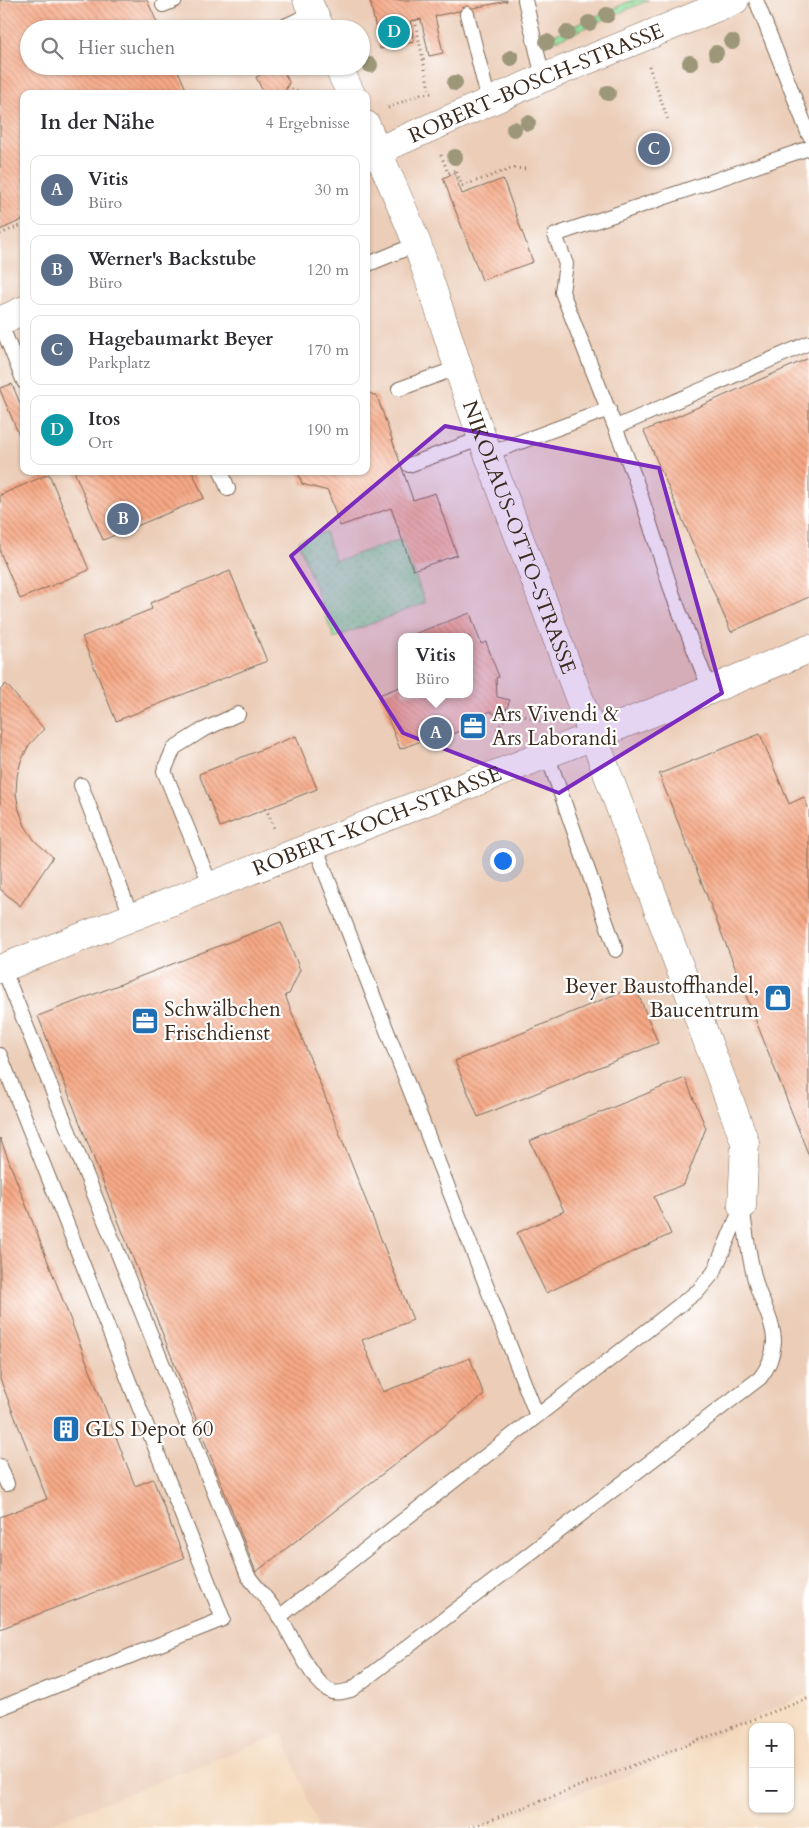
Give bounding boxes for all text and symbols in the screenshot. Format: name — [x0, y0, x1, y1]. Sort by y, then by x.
pin: D — [378, 13, 410, 51]
street label: ROBERT-BOSCH-STRASSE — [406, 18, 668, 148]
search box — [20, 20, 370, 75]
icon: search — [38, 34, 66, 62]
text: Hier suchen — [78, 35, 175, 61]
text: In der Nähe — [40, 108, 155, 137]
text: 4 Ergebnisse — [265, 112, 350, 134]
pin: C — [638, 130, 670, 168]
text: Vitis — [88, 166, 128, 192]
text: A — [51, 179, 63, 201]
text: 30 m — [315, 179, 349, 201]
text: Büro — [88, 192, 122, 214]
text: Werner's Backstube — [88, 246, 256, 272]
text: B — [51, 259, 63, 281]
text: 120 m — [307, 259, 349, 281]
text: Büro — [88, 272, 122, 294]
text: Hagebaumarkt Beyer — [88, 326, 273, 352]
text: C — [51, 339, 63, 361]
text: 170 m — [307, 339, 349, 361]
text: Parkplatz — [88, 352, 150, 374]
street label: NIKOLAUS-OTTO-STRASSE — [455, 397, 583, 678]
text: Itos — [88, 406, 120, 432]
text: D — [50, 419, 64, 441]
text: 190 m — [307, 419, 349, 441]
text: Ort — [88, 432, 113, 454]
pin: B — [107, 500, 139, 538]
popup — [398, 633, 473, 698]
text: Vitis — [415, 642, 456, 668]
text: Büro — [415, 668, 449, 690]
place label: Ars Vivendi & Ars Laborandi — [492, 700, 619, 753]
office icon: Ars Vivendi & Ars Laborandi — [458, 711, 488, 741]
pin: A — [420, 714, 452, 752]
street label: ROBERT-KOCH-STRASSE — [248, 759, 506, 883]
your location — [490, 848, 516, 874]
place label: Beyer Baustoffhandel, Baucentrum — [565, 972, 759, 1025]
shop icon: Beyer Baustoffhandel, Baucentrum — [763, 983, 793, 1013]
place label: Schwälbchen Frischdienst — [164, 995, 281, 1048]
office icon: Schwälbchen Frischdienst — [130, 1006, 160, 1036]
building icon: GLS Depot 60 — [51, 1414, 81, 1444]
place label: GLS Depot 60 — [85, 1415, 213, 1444]
map controls — [749, 1723, 794, 1813]
button: + — [749, 1723, 794, 1768]
button: − — [749, 1768, 794, 1813]

